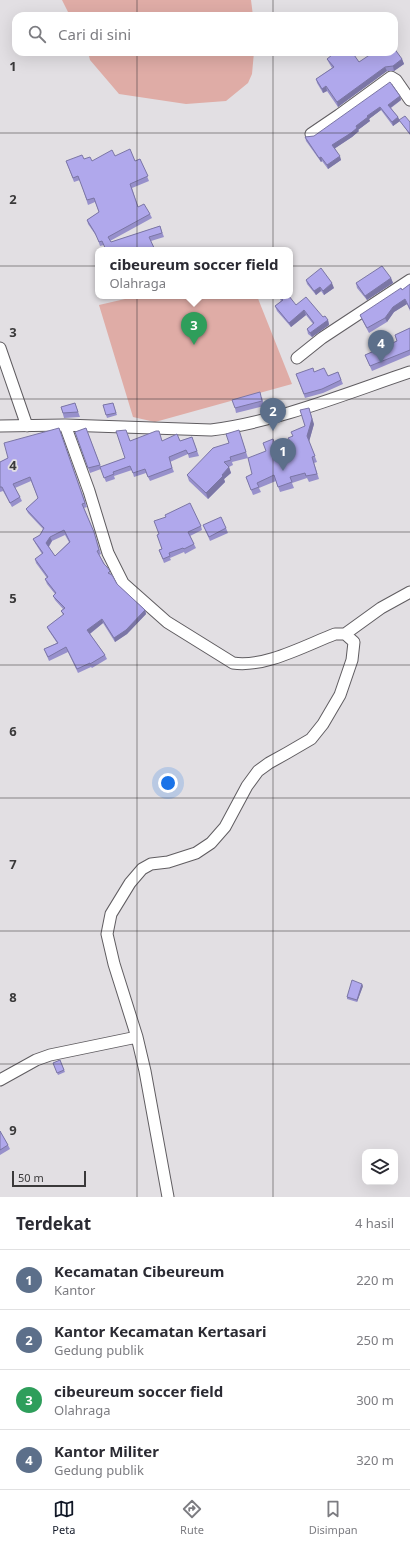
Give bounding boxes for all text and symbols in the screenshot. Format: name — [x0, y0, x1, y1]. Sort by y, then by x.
search box — [12, 12, 398, 56]
icon: search — [26, 23, 48, 45]
text: Cari di sini — [58, 24, 131, 44]
text: 1 — [9, 57, 17, 75]
text: 2 — [9, 190, 17, 208]
popup — [95, 247, 293, 299]
text: cibeureum soccer field — [109, 254, 279, 274]
text: Olahraga — [109, 274, 166, 292]
pin: 3 — [181, 312, 207, 345]
text: 3 — [9, 323, 17, 341]
pin: 4 — [368, 330, 394, 363]
pin: 2 — [260, 398, 286, 431]
pin: 1 — [270, 438, 296, 471]
text: 4 — [9, 456, 17, 474]
text: 5 — [9, 589, 17, 607]
text: 6 — [9, 722, 17, 740]
your location — [158, 773, 178, 793]
text: 7 — [9, 855, 17, 873]
text: 8 — [9, 988, 17, 1006]
text: 9 — [9, 1121, 17, 1139]
map controls — [362, 1149, 398, 1185]
button: layers — [362, 1149, 398, 1185]
scale bar — [12, 1169, 86, 1188]
text: 50 m — [18, 1170, 44, 1185]
text: Terdekat — [16, 1212, 91, 1235]
text: 4 hasil — [355, 1214, 394, 1232]
text: Kecamatan Cibeureum — [54, 1261, 224, 1281]
text: 1 — [25, 1271, 33, 1289]
text: 220 m — [356, 1271, 394, 1289]
text: Kantor — [54, 1281, 95, 1299]
text: Kantor Kecamatan Kertasari — [54, 1321, 266, 1341]
text: 2 — [25, 1331, 33, 1349]
text: 250 m — [356, 1331, 394, 1349]
text: Gedung publik — [54, 1341, 144, 1359]
text: cibeureum soccer field — [54, 1381, 223, 1401]
text: 3 — [25, 1391, 33, 1409]
text: 300 m — [356, 1391, 394, 1409]
text: Olahraga — [54, 1401, 111, 1419]
text: Kantor Militer — [54, 1441, 159, 1461]
text: 4 — [25, 1451, 33, 1469]
text: 320 m — [356, 1451, 394, 1469]
text: Gedung publik — [54, 1461, 144, 1479]
tab: Peta — [52, 1498, 75, 1537]
tab: Rute — [180, 1498, 204, 1537]
tab: Disimpan — [309, 1498, 358, 1537]

